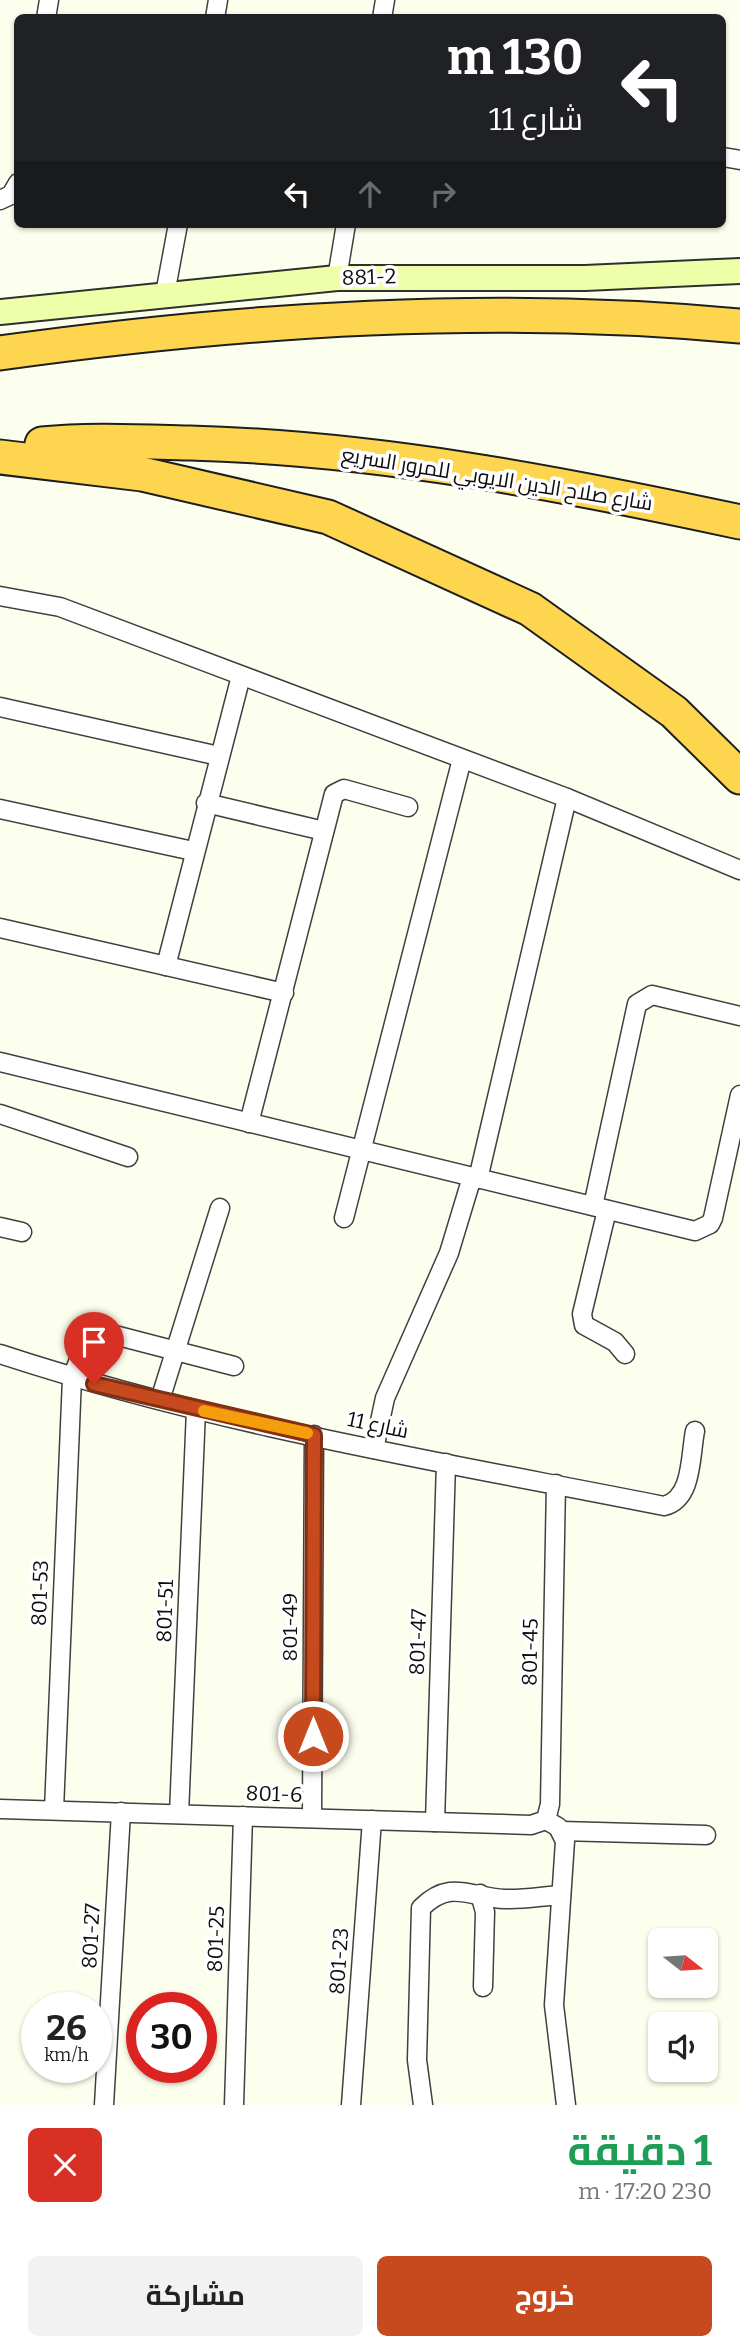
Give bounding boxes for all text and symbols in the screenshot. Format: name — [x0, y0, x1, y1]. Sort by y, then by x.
text: 130 m — [447, 28, 583, 87]
icon: left — [607, 42, 698, 133]
text: شارع 11 — [489, 100, 583, 138]
icon: left — [278, 175, 316, 213]
icon: ahead — [351, 175, 389, 213]
icon: right — [424, 175, 462, 213]
street label: 881-2 — [341, 263, 397, 291]
street label: شارع صلاح الدين الايوبي للمرور السريع — [339, 442, 655, 519]
pin — [64, 1312, 124, 1384]
icon: arrive — [75, 1323, 113, 1361]
street label: شارع 11 — [345, 1406, 411, 1445]
street label: 801-53 — [26, 1559, 54, 1627]
street label: 801-51 — [151, 1579, 179, 1643]
street label: 801-49 — [277, 1593, 303, 1661]
street label: 801-47 — [404, 1608, 432, 1676]
street label: 801-45 — [516, 1618, 544, 1686]
position arrow — [276, 1699, 350, 1773]
street label: 801-6 — [245, 1780, 303, 1808]
street label: 801-27 — [76, 1902, 106, 1969]
street label: 801-25 — [202, 1905, 230, 1973]
street label: 801-23 — [324, 1927, 354, 1995]
north arrow — [648, 1928, 718, 1998]
map controls — [648, 1928, 718, 2082]
speed limit sign: 30 — [126, 1992, 217, 2083]
text: 26 — [46, 2007, 87, 2049]
button: sound — [648, 2012, 718, 2082]
text: km/h — [44, 2044, 89, 2066]
text: 1 دقيقة — [568, 2126, 712, 2176]
button: close — [28, 2128, 102, 2202]
text: 230 m · 17:20 — [578, 2177, 712, 2205]
button: مشاركة — [28, 2256, 363, 2336]
button: خروج — [377, 2256, 712, 2336]

